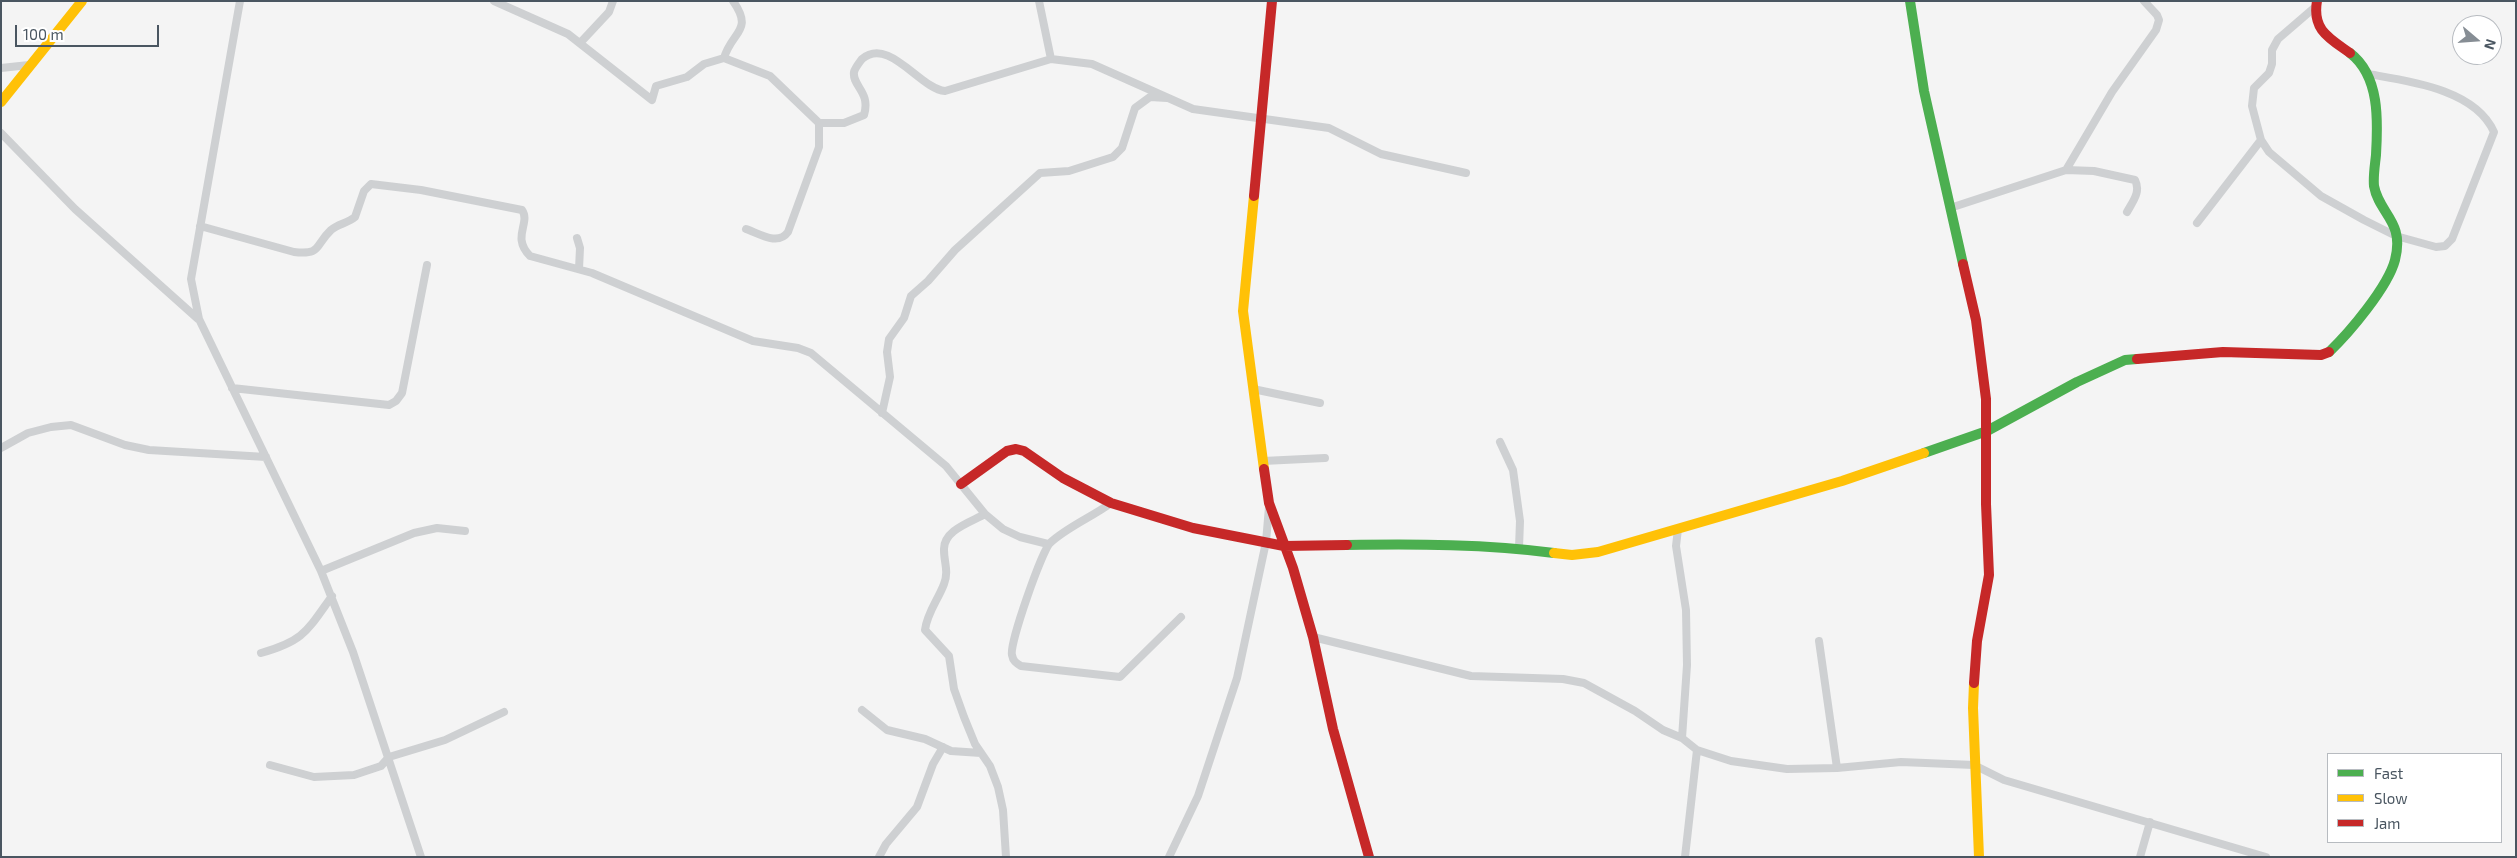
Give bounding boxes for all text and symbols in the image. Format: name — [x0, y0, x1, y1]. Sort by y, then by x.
scale bar — [18, 15, 161, 47]
north arrow — [2452, 15, 2502, 65]
text: 100 m — [23, 25, 64, 43]
text: N — [2481, 37, 2500, 52]
legend — [2327, 753, 2502, 843]
text: Fast — [2374, 764, 2403, 782]
text: Slow — [2374, 789, 2408, 807]
text: Jam — [2374, 814, 2400, 832]

